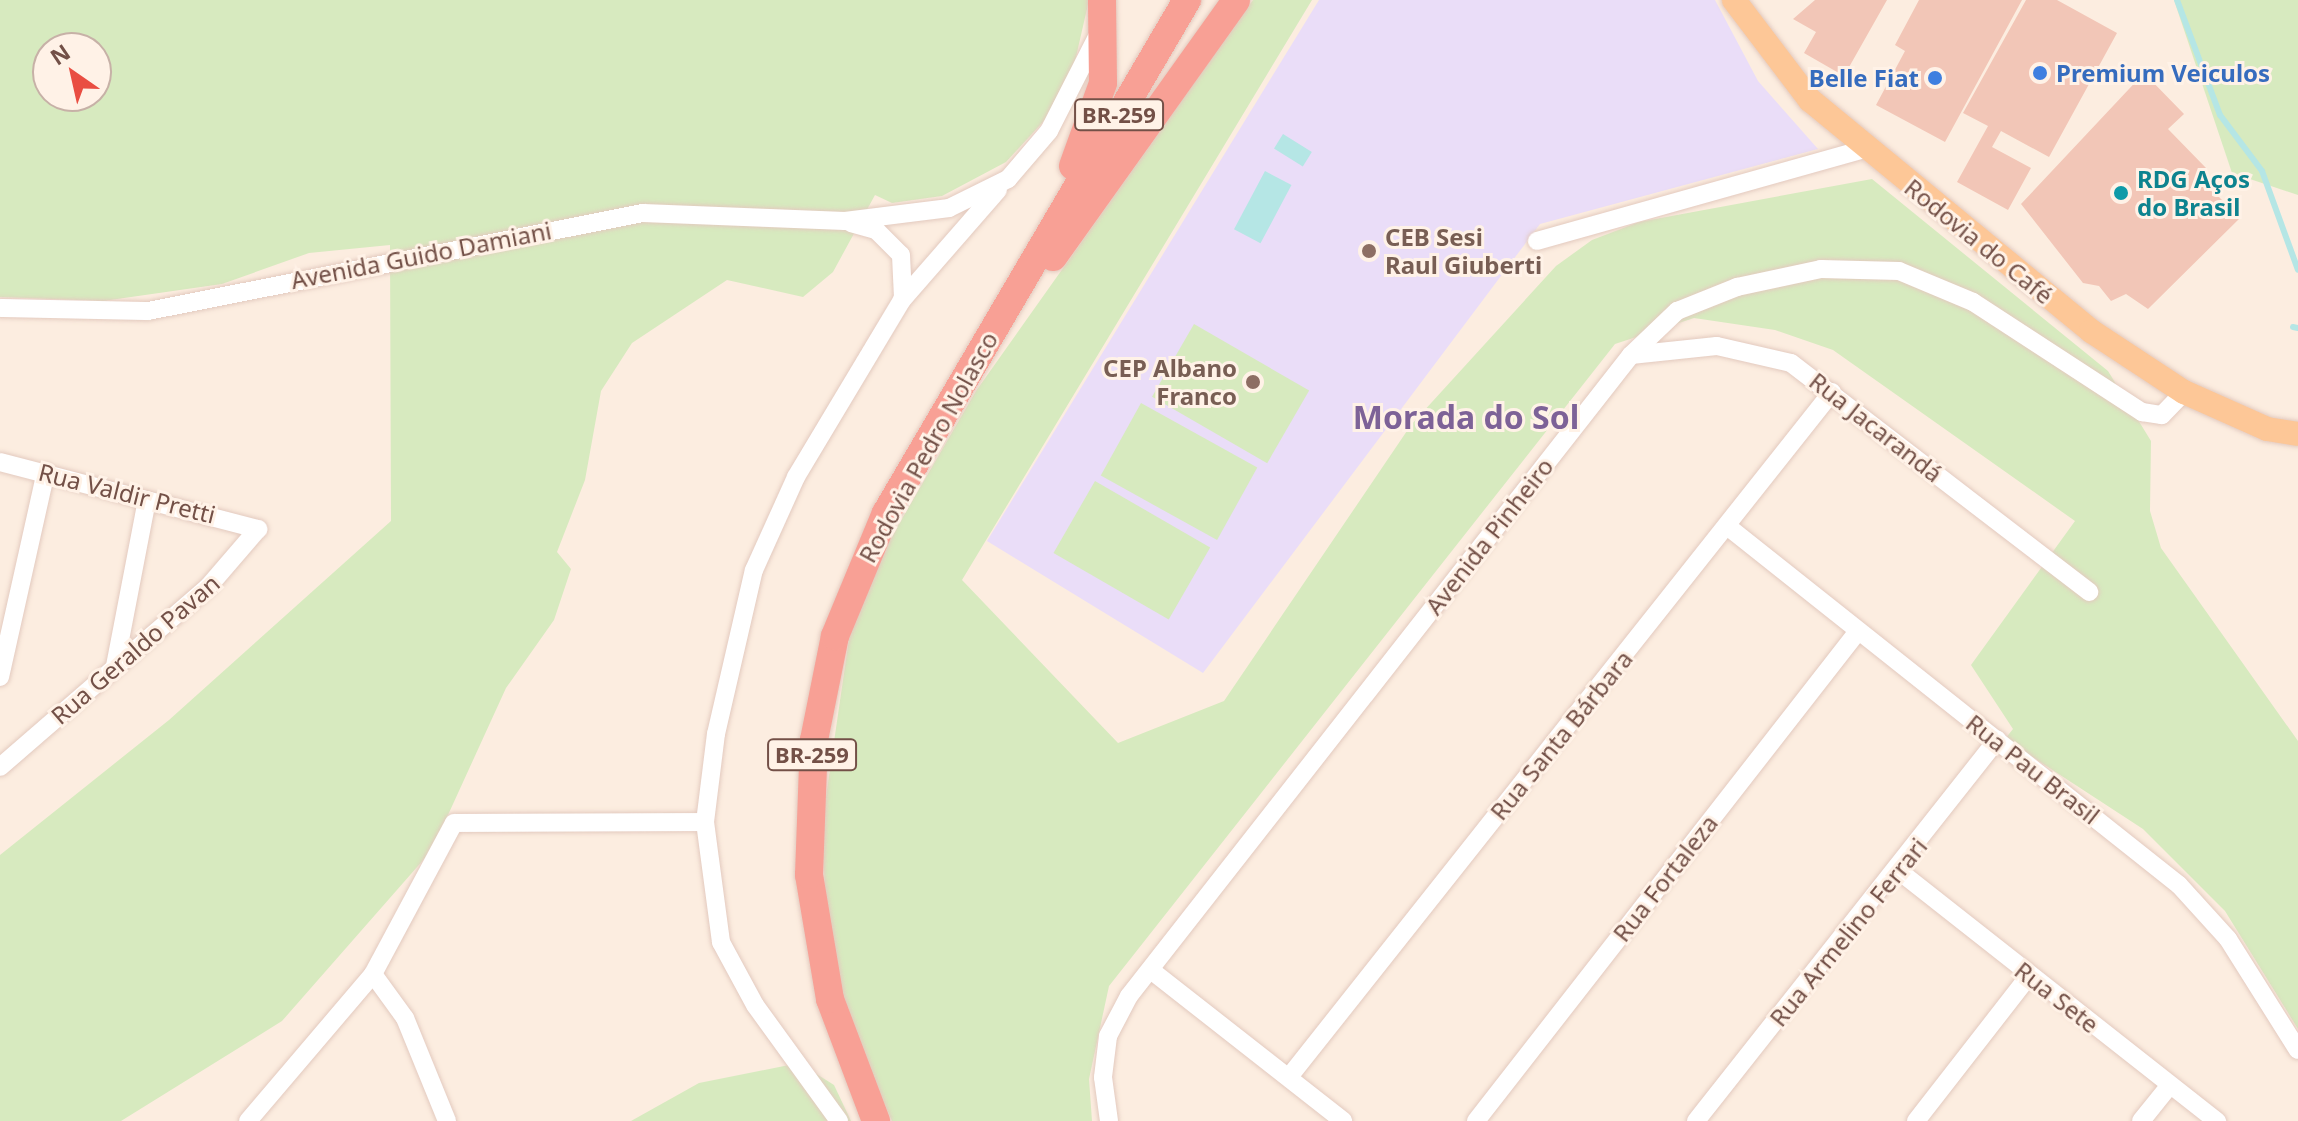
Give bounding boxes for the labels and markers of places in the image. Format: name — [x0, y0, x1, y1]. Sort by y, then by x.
place label: Premium Veiculos — [2056, 59, 2270, 87]
place label: Belle Fiat — [1809, 64, 1919, 92]
marker: Premium Veiculos — [2031, 64, 2049, 82]
marker: Belle Fiat — [1926, 69, 1944, 87]
place label: RDG Aços do Brasil — [2137, 165, 2250, 221]
marker: RDG Aços do Brasil — [2112, 184, 2130, 202]
place label: CEB Sesi Raul Giuberti — [1385, 223, 1542, 279]
marker: CEB Sesi Raul Giuberti — [1360, 242, 1378, 260]
place label: CEP Albano Franco — [1103, 354, 1237, 410]
marker: CEP Albano Franco — [1244, 373, 1262, 391]

